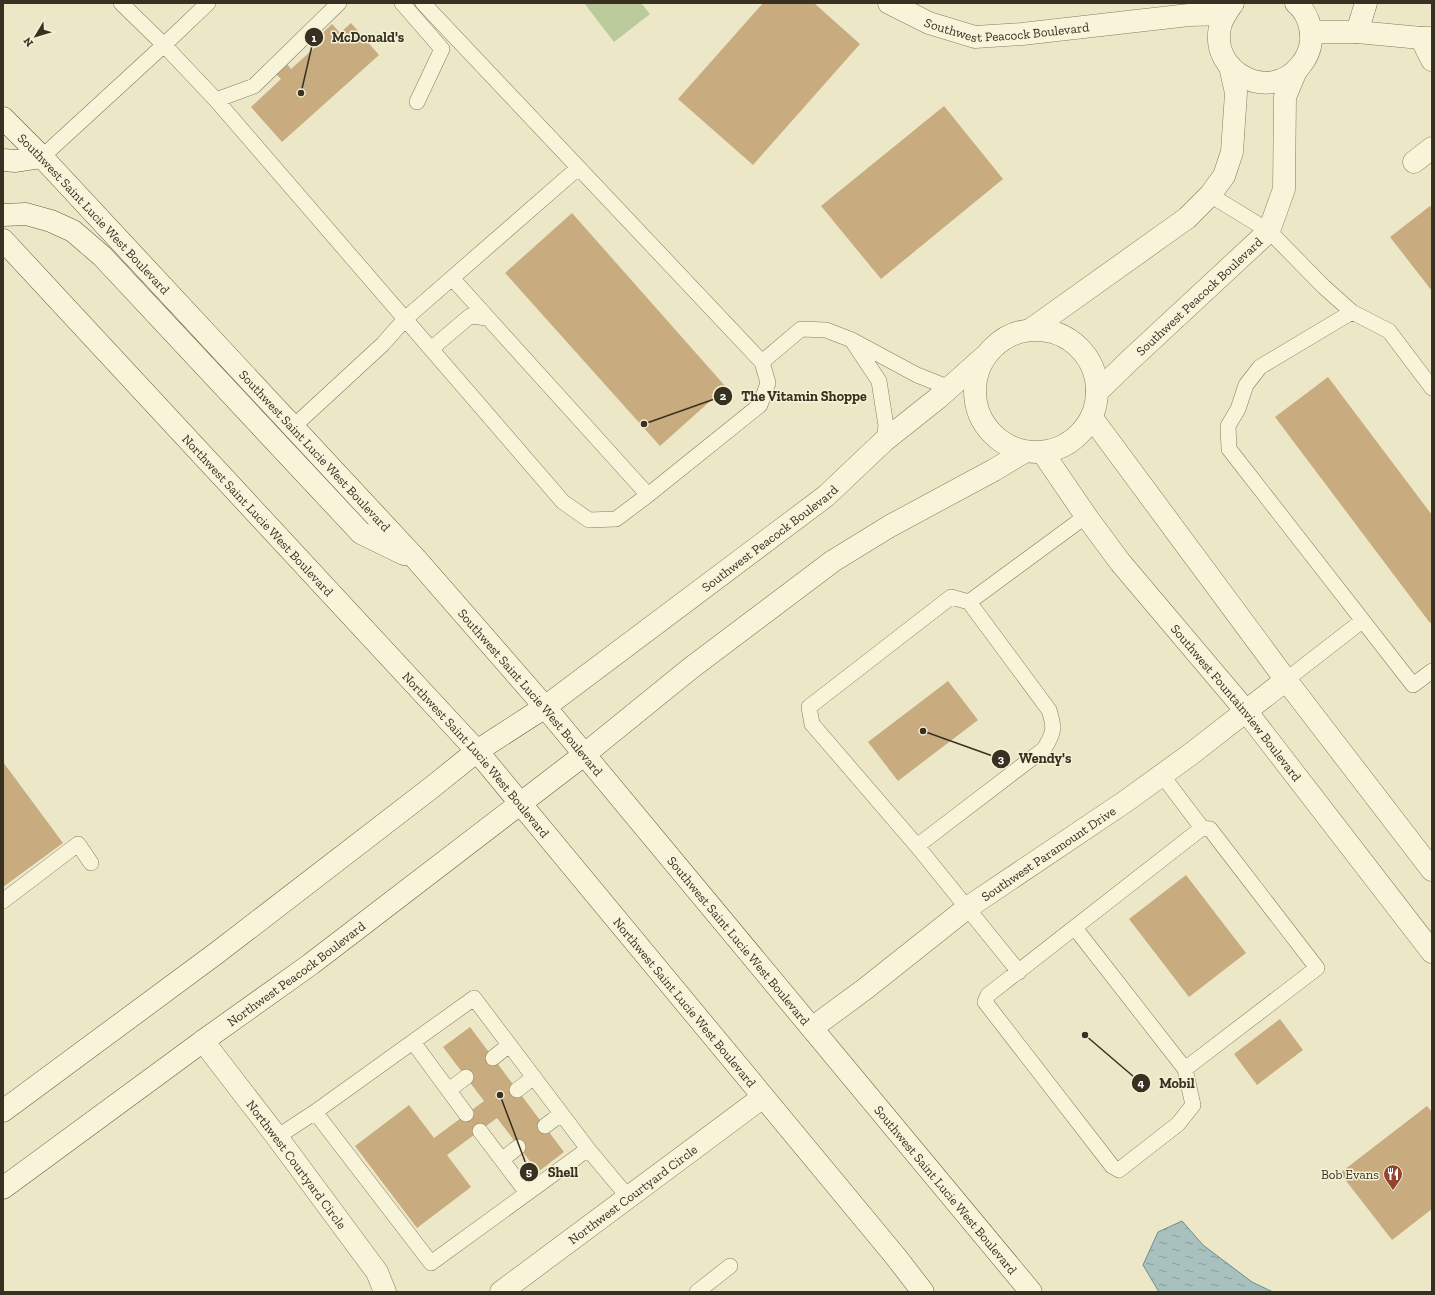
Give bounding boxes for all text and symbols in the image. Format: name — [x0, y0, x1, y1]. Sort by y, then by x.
street label: Southwest Peacock Boulevard — [922, 15, 1090, 45]
north arrow — [16, 16, 56, 56]
callout: McDonald's — [304, 24, 413, 50]
text: McDonald's — [332, 29, 405, 46]
text: 1 — [312, 31, 317, 45]
text: N — [20, 34, 36, 49]
street label: Southwest Saint Lucie West Boulevard — [15, 130, 173, 297]
street label: Southwest Peacock Boulevard — [1133, 234, 1266, 359]
street label: Southwest Saint Lucie West Boulevard — [236, 367, 393, 535]
callout: The Vitamin Shoppe — [713, 383, 875, 409]
text: The Vitamin Shoppe — [741, 388, 867, 405]
text: 2 — [720, 389, 727, 403]
street label: Northwest Saint Lucie West Boulevard — [179, 431, 336, 599]
street label: Southwest Peacock Boulevard — [699, 482, 841, 595]
street label: Southwest Saint Lucie West Boulevard — [455, 606, 606, 779]
street label: Southwest Fountainview Boulevard — [1168, 621, 1304, 784]
street label: Northwest Saint Lucie West Boulevard — [399, 669, 552, 841]
callout: Wendy's — [991, 746, 1079, 772]
text: Wendy's — [1019, 750, 1072, 767]
text: 3 — [998, 752, 1005, 766]
street label: Southwest Paramount Drive — [979, 803, 1119, 904]
street label: Southwest Saint Lucie West Boulevard — [664, 853, 813, 1028]
street label: Northwest Saint Lucie West Boulevard — [610, 915, 759, 1090]
street label: Northwest Peacock Boulevard — [224, 918, 368, 1029]
callout: Mobil — [1131, 1070, 1202, 1096]
text: Mobil — [1159, 1075, 1195, 1092]
text: 4 — [1138, 1076, 1145, 1090]
street label: Northwest Courtyard Circle — [243, 1097, 349, 1232]
street label: Southwest Saint Lucie West Boulevard — [871, 1103, 1020, 1277]
street label: Northwest Courtyard Circle — [565, 1142, 700, 1247]
callout: Shell — [519, 1159, 586, 1185]
restaurant icon: Bob Evans — [1382, 1163, 1404, 1191]
text: Shell — [548, 1164, 578, 1181]
text: 5 — [526, 1165, 532, 1179]
place label: Bob Evans — [1321, 1167, 1379, 1182]

